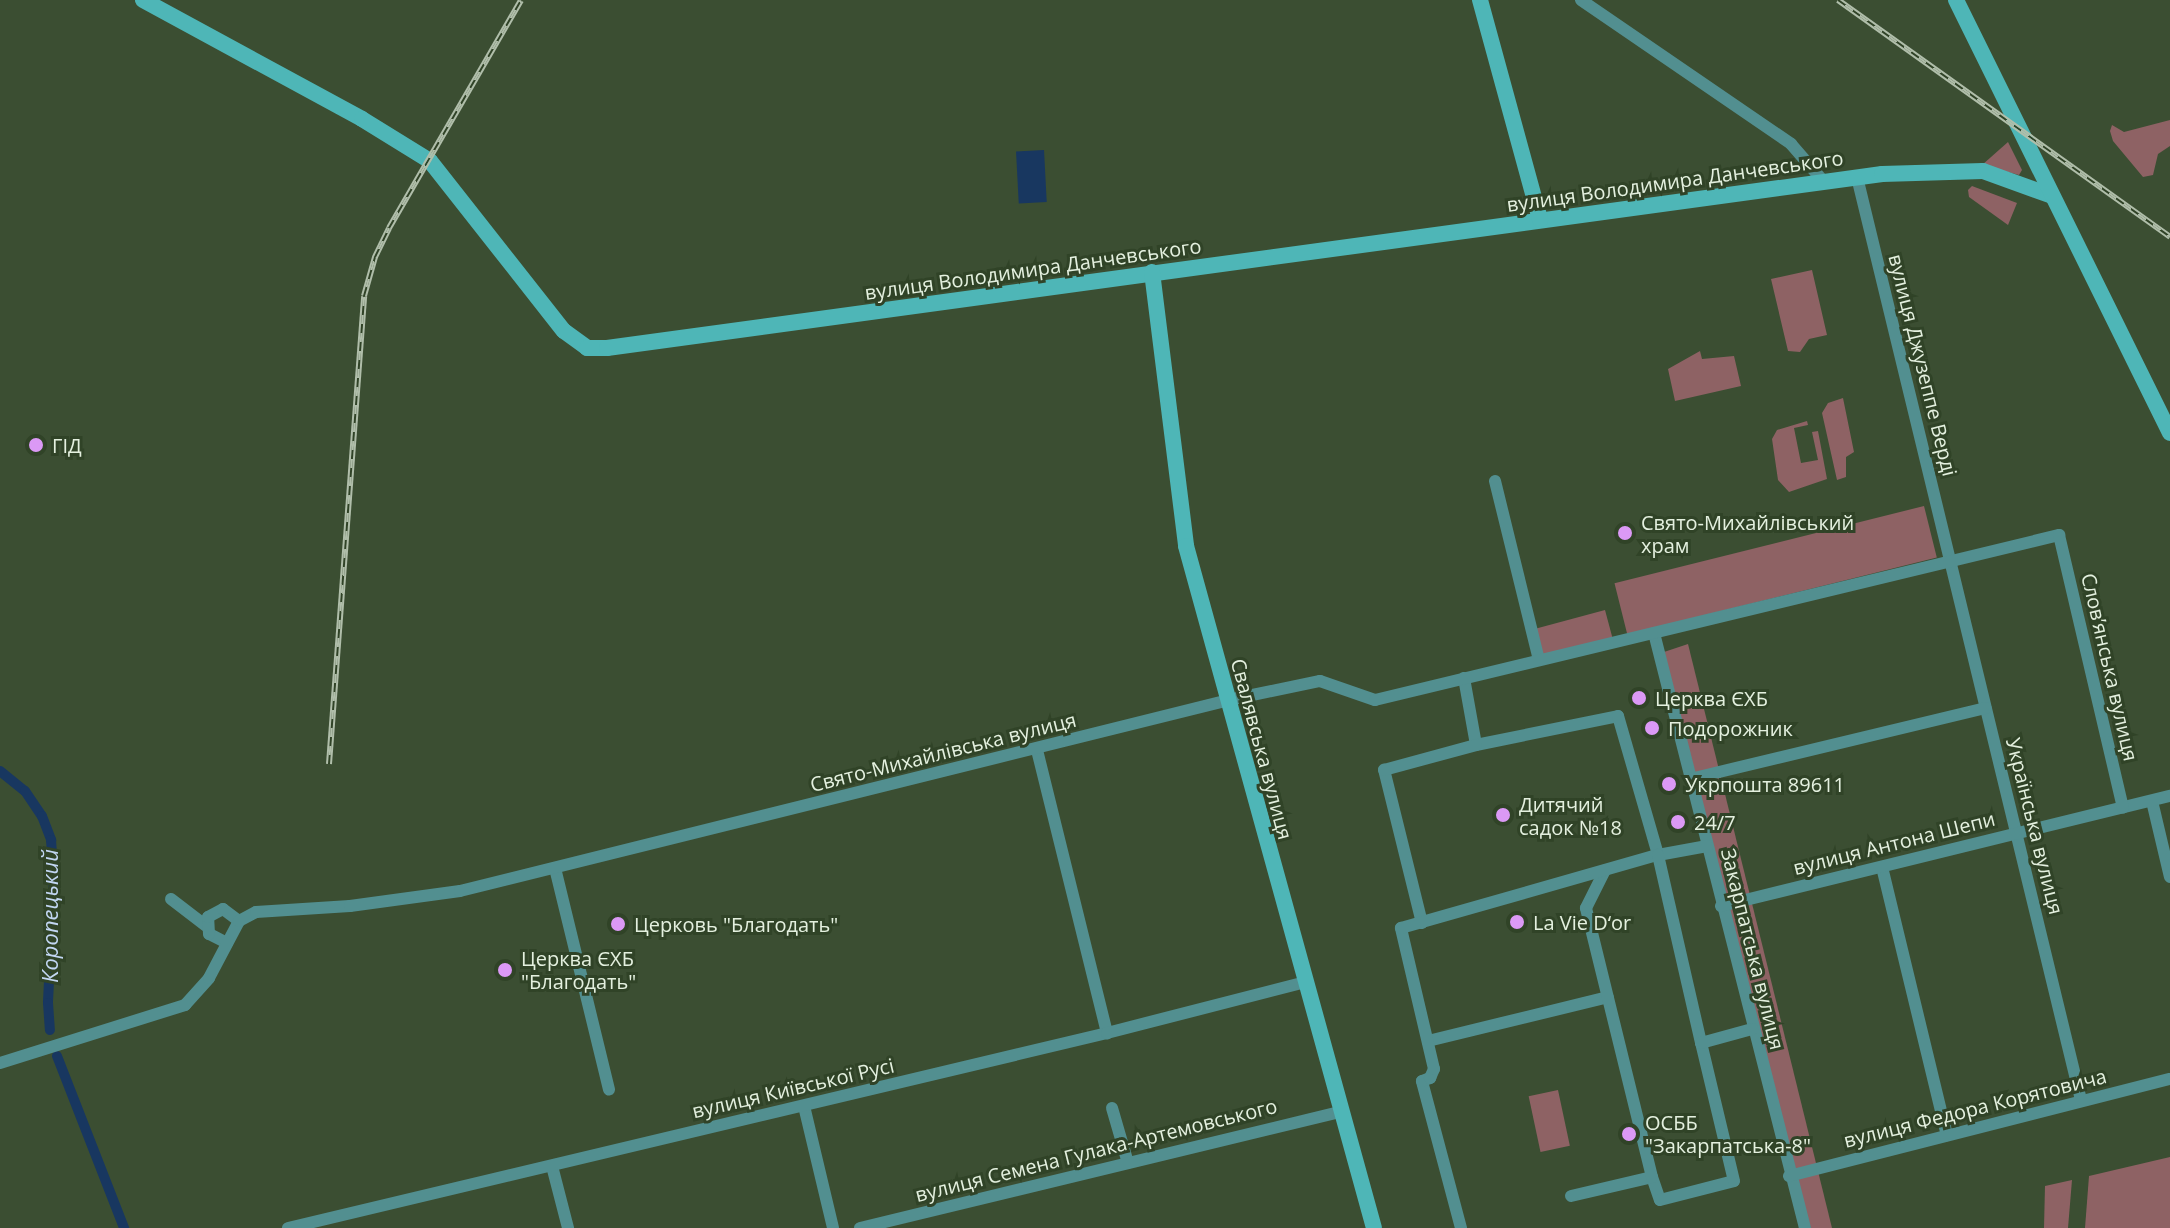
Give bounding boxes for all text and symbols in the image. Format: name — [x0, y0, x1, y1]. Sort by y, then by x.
street label: вулиця Володимира Данчевського — [1505, 145, 1845, 217]
street label: вулиця Володимира Данчевського — [863, 233, 1203, 305]
street label: вулиця Джузеппе Верді — [1884, 252, 1962, 478]
place label: ГІД — [52, 433, 82, 457]
marker: ГІД — [27, 436, 45, 454]
place label: Свято-Михайлівський храм — [1641, 510, 1854, 557]
marker: Свято-Михайлівський храм — [1616, 524, 1634, 542]
street label: Словʼянська вулиця — [2077, 571, 2143, 763]
street label: Свалявська вулиця — [1226, 656, 1298, 842]
place label: Церква ЄХБ — [1655, 686, 1768, 710]
marker: Церква ЄХБ — [1630, 689, 1648, 707]
street label: Свято-Михайлівська вулиця — [808, 707, 1078, 797]
place label: Подорожник — [1668, 716, 1793, 740]
marker: Подорожник — [1643, 719, 1661, 737]
street label: Українська вулиця — [2001, 735, 2069, 917]
place label: Укрпошта 89611 — [1685, 772, 1845, 796]
marker: Укрпошта 89611 — [1660, 775, 1678, 793]
place label: Дитячий садок №18 — [1519, 792, 1622, 839]
marker: Дитячий садок №18 — [1494, 806, 1512, 824]
street label: вулиця Антона Шепи — [1791, 806, 1997, 880]
place label: 24/7 — [1694, 810, 1736, 834]
marker: 24/7 — [1669, 813, 1687, 831]
street label: Закарпатська вулиця — [1716, 846, 1790, 1052]
water label: Коропецький — [37, 849, 63, 983]
place label: La Vie D‘or — [1533, 910, 1631, 934]
place label: Церковь "Благодать" — [634, 912, 838, 936]
marker: La Vie D‘or — [1508, 913, 1526, 931]
marker: Церковь "Благодать" — [609, 915, 627, 933]
place label: Церква ЄХБ "Благодать" — [521, 946, 636, 993]
marker: Церква ЄХБ "Благодать" — [496, 961, 514, 979]
street label: вулиця Київської Русі — [690, 1053, 896, 1123]
street label: вулиця Федора Корятовича — [1841, 1064, 2109, 1152]
street label: вулиця Семена Гулака-Артемовського — [913, 1093, 1279, 1207]
place label: ОСББ "Закарпатська-8" — [1645, 1110, 1811, 1157]
marker: ОСББ "Закарпатська-8" — [1620, 1125, 1638, 1143]

